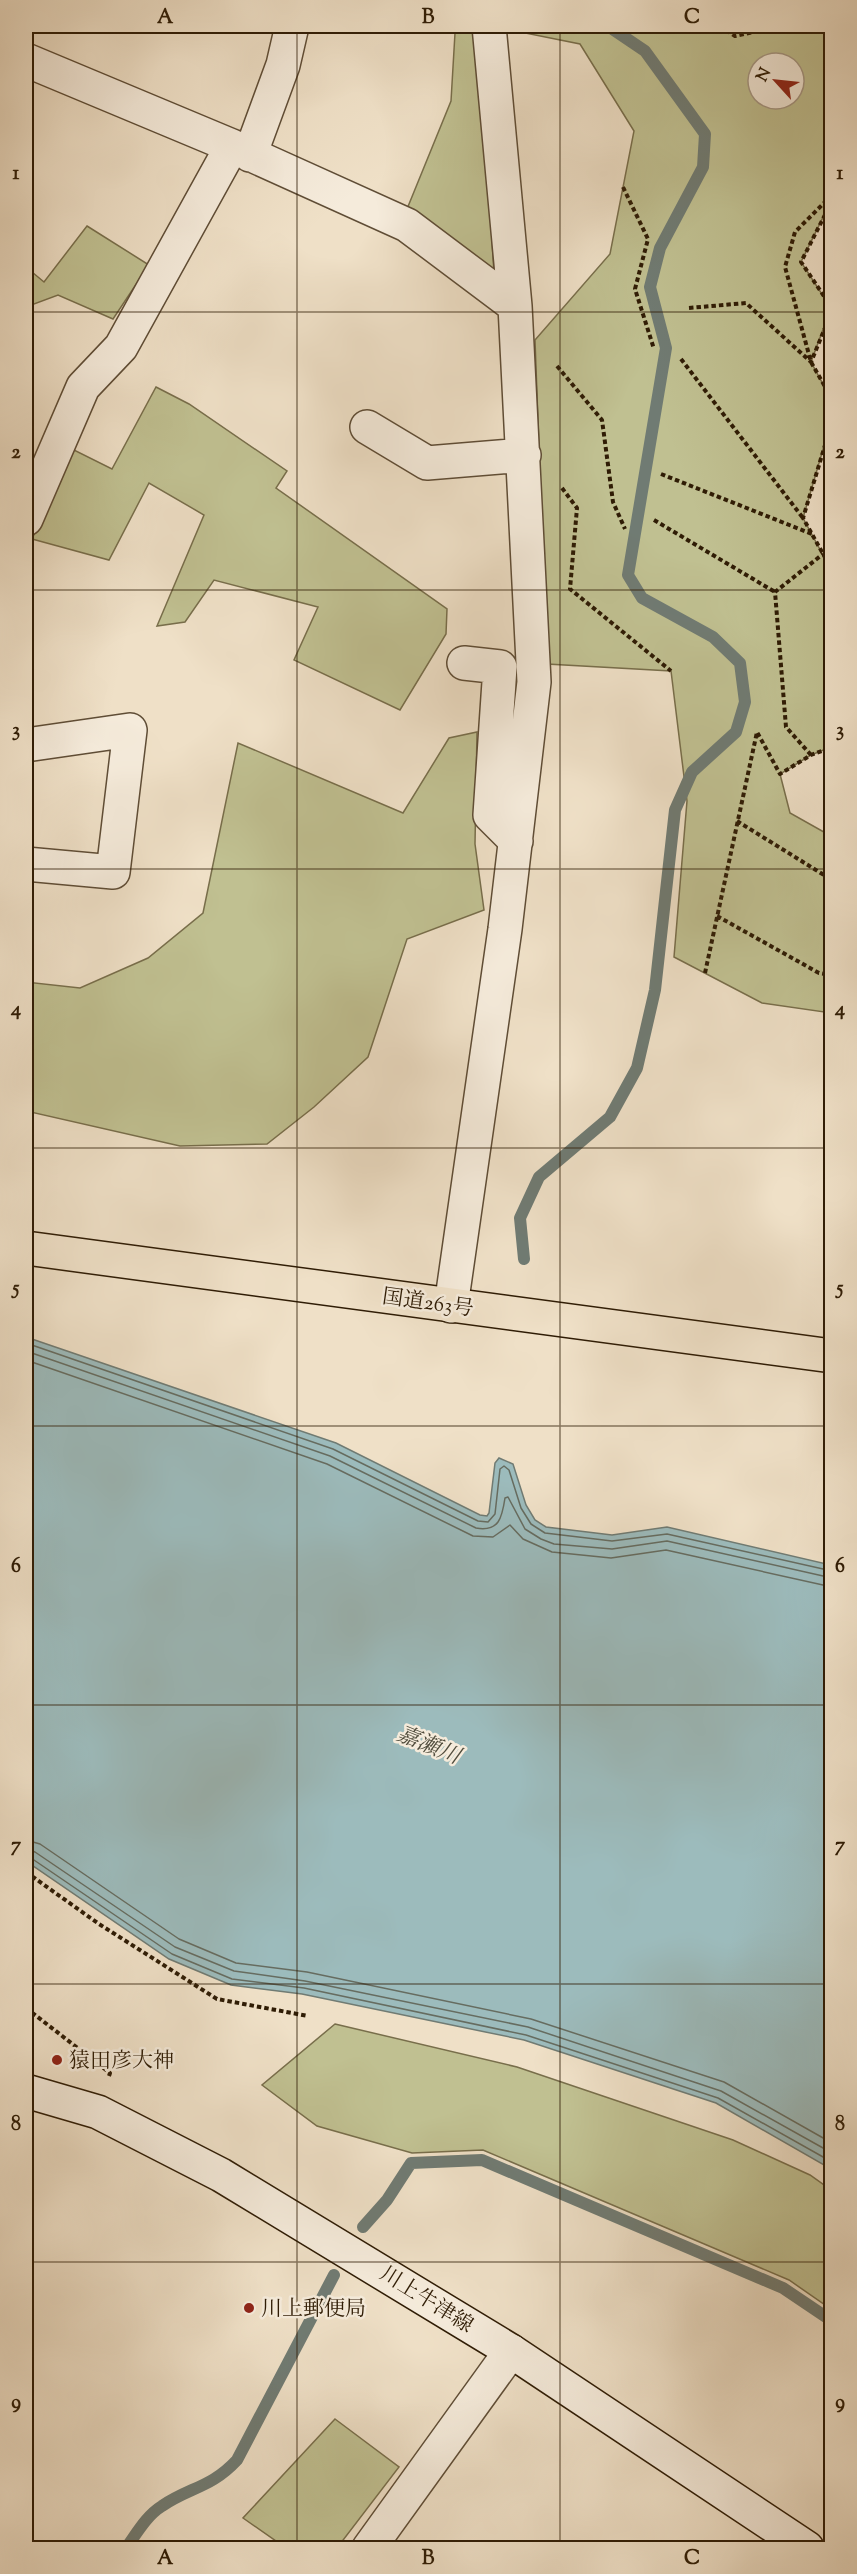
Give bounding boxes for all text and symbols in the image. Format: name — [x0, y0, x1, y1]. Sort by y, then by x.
text: A — [157, 4, 174, 33]
text: B — [422, 4, 435, 33]
text: C — [684, 4, 700, 33]
north arrow — [746, 51, 806, 111]
text: N — [752, 64, 778, 86]
text: 1 — [13, 160, 20, 189]
text: 1 — [837, 160, 844, 189]
text: 2 — [11, 439, 21, 468]
text: 2 — [835, 439, 845, 468]
text: 3 — [12, 717, 20, 746]
text: 3 — [836, 717, 844, 746]
text: 4 — [10, 996, 21, 1025]
text: 4 — [834, 996, 845, 1025]
text: 5 — [11, 1275, 20, 1304]
text: 5 — [835, 1275, 844, 1304]
street label: 国道263号 — [380, 1283, 475, 1325]
text: 6 — [11, 1553, 21, 1582]
text: 6 — [835, 1553, 845, 1582]
water label: 嘉瀬川 — [391, 1720, 466, 1775]
text: 7 — [11, 1832, 22, 1861]
text: 7 — [835, 1832, 846, 1861]
place label: 猿田彦大神 — [69, 2047, 174, 2077]
marker: 猿田彦大神 — [50, 2053, 64, 2067]
text: 8 — [11, 2111, 21, 2140]
text: 8 — [835, 2111, 845, 2140]
street label: 川上牛津線 — [373, 2260, 478, 2341]
place label: 川上郵便局 — [261, 2295, 366, 2325]
marker: 川上郵便局 — [242, 2301, 256, 2315]
text: 9 — [11, 2389, 21, 2418]
text: 9 — [835, 2389, 845, 2418]
text: A — [157, 2545, 174, 2574]
text: B — [422, 2545, 435, 2574]
text: C — [684, 2545, 700, 2574]

